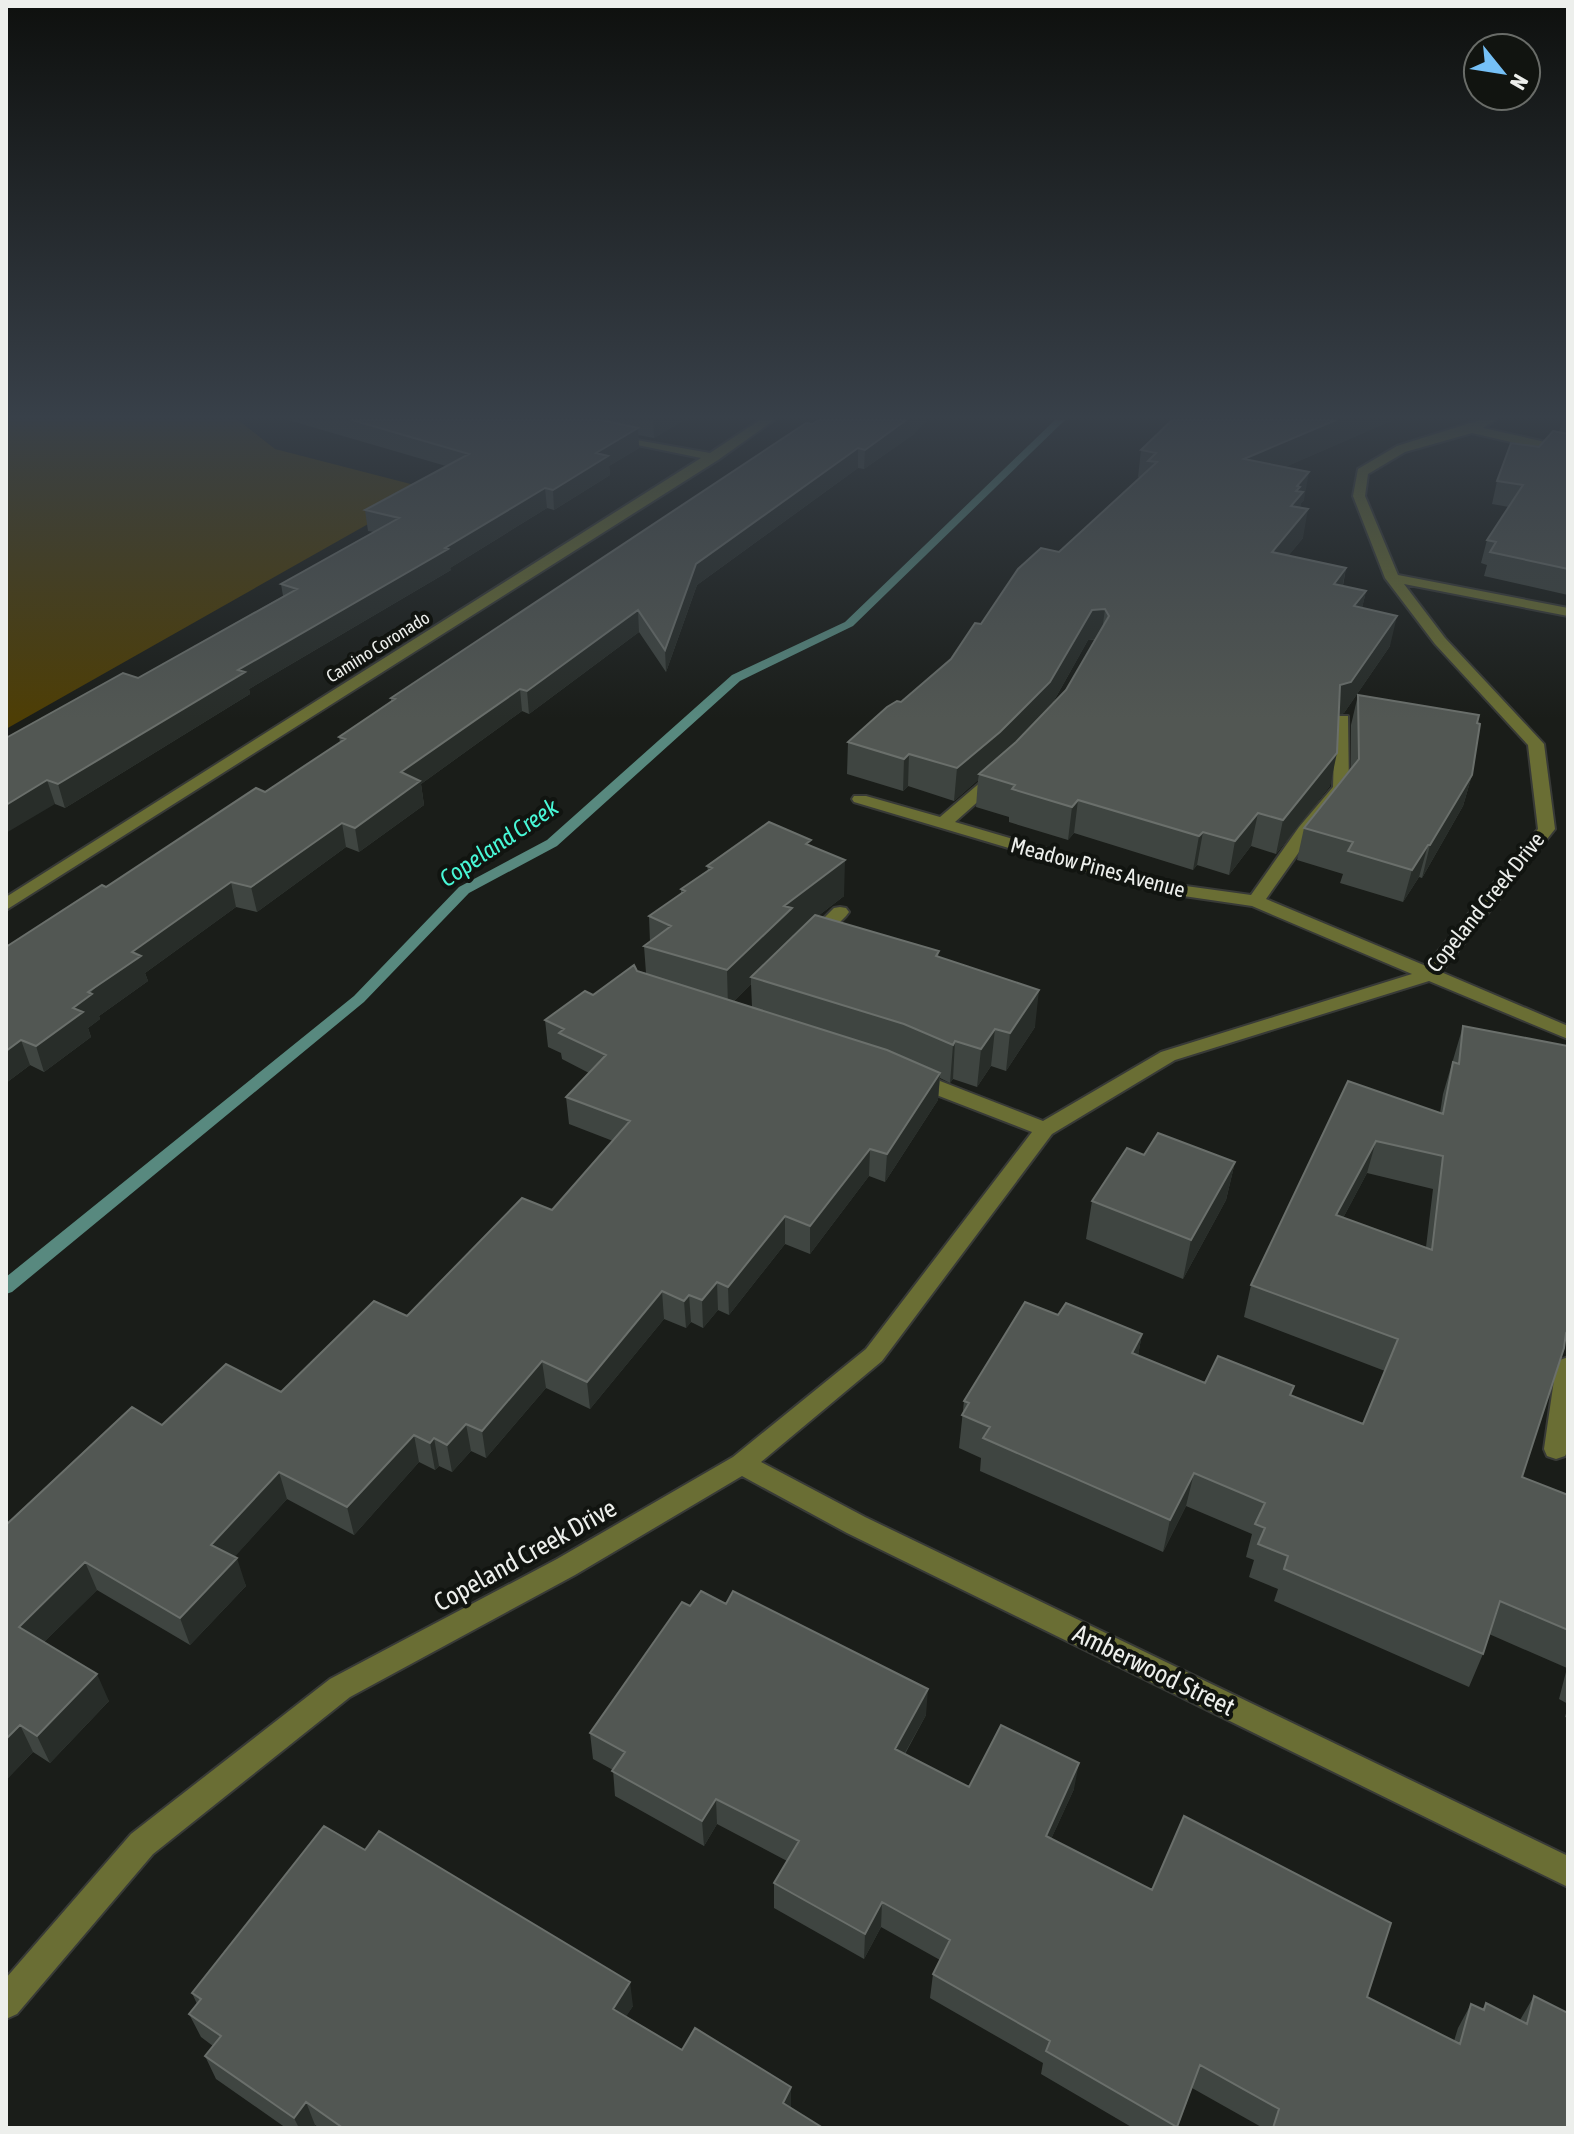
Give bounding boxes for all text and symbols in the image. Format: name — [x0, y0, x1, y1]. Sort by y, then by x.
north arrow — [1462, 32, 1542, 112]
text: N — [1505, 70, 1534, 94]
street label: Camino Coronado — [322, 606, 433, 687]
water label: Copeland Creek — [434, 793, 563, 892]
street label: Copeland Creek Drive — [1421, 827, 1549, 977]
street label: Meadow Pines Avenue — [1008, 831, 1188, 903]
street label: Copeland Creek Drive — [429, 1492, 621, 1618]
street label: Amberwood Street — [1068, 1618, 1240, 1722]

